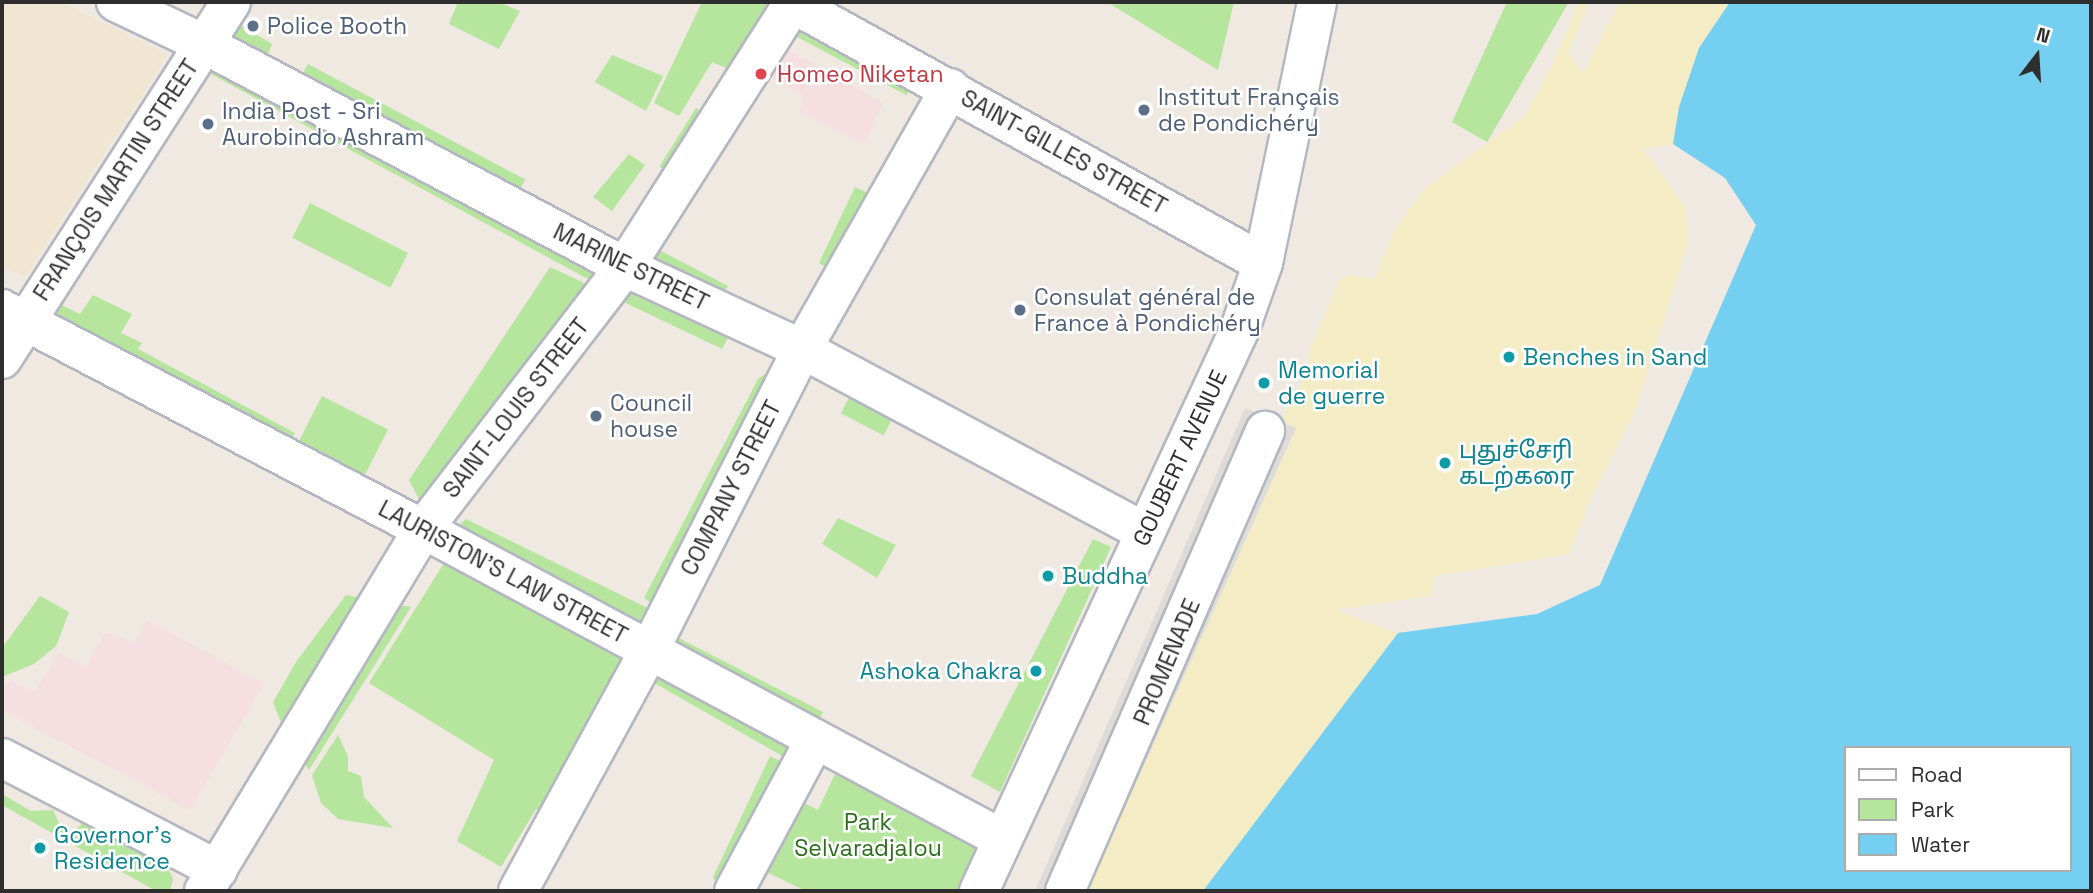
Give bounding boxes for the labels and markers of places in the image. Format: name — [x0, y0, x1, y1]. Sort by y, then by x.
place label: Police Booth — [267, 12, 407, 40]
marker: Police Booth — [245, 18, 261, 34]
place label: Homeo Niketan — [777, 60, 944, 88]
marker: Homeo Niketan — [751, 64, 771, 84]
place label: Institut Français de Pondichéry — [1158, 83, 1340, 137]
place label: India Post - Sri Aurobindo Ashram — [222, 97, 425, 151]
marker: Institut Français de Pondichéry — [1136, 102, 1152, 118]
marker: India Post - Sri Aurobindo Ashram — [200, 116, 216, 132]
place label: Consulat général de France à Pondichéry — [1034, 283, 1261, 337]
marker: Consulat général de France à Pondichéry — [1012, 302, 1028, 318]
place label: Benches in Sand — [1523, 343, 1707, 371]
marker: Benches in Sand — [1501, 349, 1517, 365]
place label: Memorial de guerre — [1278, 356, 1385, 410]
marker: Memorial de guerre — [1256, 375, 1272, 391]
place label: Council house — [610, 389, 692, 443]
marker: Council house — [588, 408, 604, 424]
place label: புதுச்சேரி கடற்கரை — [1459, 436, 1574, 490]
marker: புதுச்சேரி கடற்கரை — [1437, 455, 1453, 471]
place label: Buddha — [1062, 562, 1148, 590]
marker: Buddha — [1040, 568, 1056, 584]
place label: Ashoka Chakra — [860, 657, 1022, 685]
marker: Ashoka Chakra — [1028, 663, 1044, 679]
place label: Governor's Residence — [54, 821, 172, 875]
marker: Governor's Residence — [32, 840, 48, 856]

